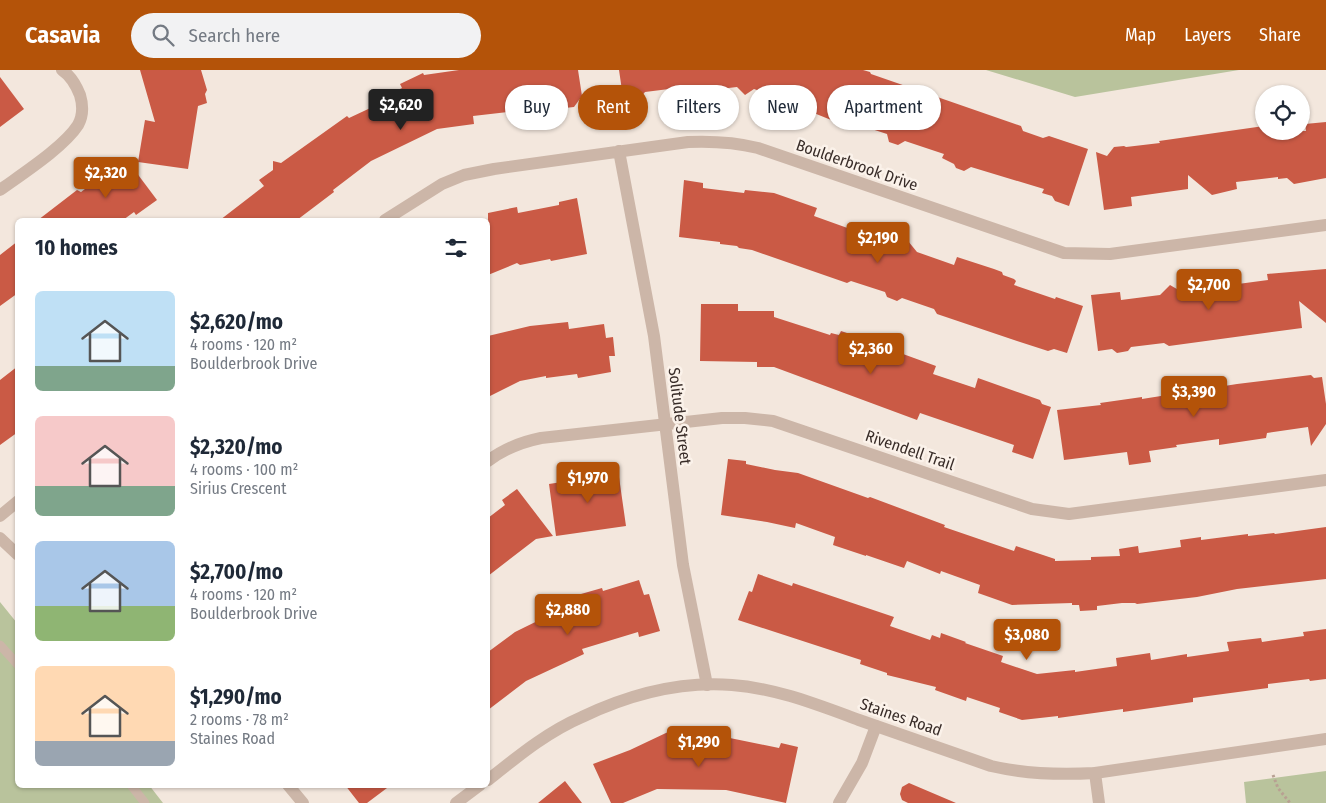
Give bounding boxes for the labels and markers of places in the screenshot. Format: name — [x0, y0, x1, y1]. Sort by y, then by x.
pin: $2,620 — [360, 88, 442, 131]
pin: $2,320 — [65, 156, 147, 199]
pin: $2,190 — [837, 222, 919, 264]
pin: $2,700 — [1168, 268, 1250, 311]
pin: $2,360 — [830, 332, 912, 375]
pin: $3,390 — [1153, 376, 1235, 418]
pin: $1,970 — [547, 462, 629, 504]
pin: $2,880 — [527, 594, 609, 636]
pin: $3,080 — [986, 618, 1068, 661]
pin: $1,290 — [658, 726, 740, 768]

